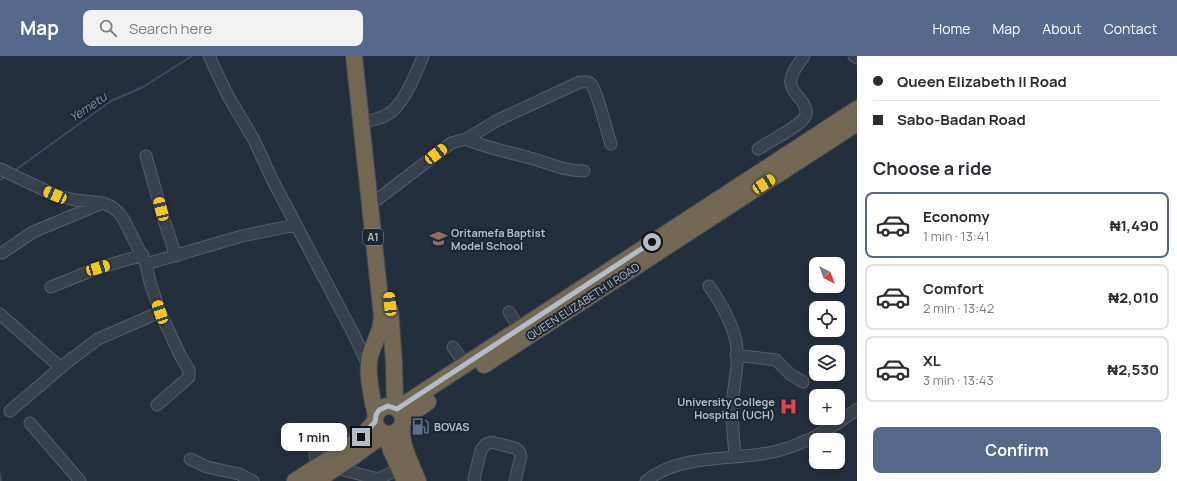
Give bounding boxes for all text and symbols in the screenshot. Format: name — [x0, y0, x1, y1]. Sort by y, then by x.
search box — [83, 10, 363, 46]
text: Map — [20, 15, 59, 41]
icon: search — [97, 17, 119, 39]
text: Search here — [129, 18, 212, 39]
text: Home — [933, 19, 970, 38]
text: Map — [992, 19, 1020, 38]
text: About — [1042, 19, 1082, 38]
text: Contact — [1104, 19, 1157, 38]
text: Queen Elizabeth II Road — [897, 71, 1067, 92]
water label: Yemetu — [66, 88, 111, 126]
text: Sabo-Badan Road — [897, 109, 1026, 130]
car — [423, 142, 449, 166]
text: Choose a ride — [873, 156, 992, 180]
car — [751, 172, 777, 196]
car — [42, 185, 68, 205]
car — [152, 196, 170, 222]
text: Economy — [923, 206, 990, 227]
icon: car — [875, 207, 911, 243]
text: ₦1,490 — [1110, 215, 1159, 236]
place label: Oritamefa Baptist Model School — [451, 225, 546, 253]
text: 1 min · 13:41 — [923, 227, 989, 245]
school or university icon: Oritamefa Baptist Model School — [428, 228, 448, 248]
road number: A1 — [363, 229, 383, 245]
route start — [643, 233, 661, 251]
north arrow — [809, 257, 845, 293]
map controls — [809, 257, 845, 469]
car — [85, 259, 111, 277]
street label: QUEEN ELIZABETH II ROAD — [524, 259, 642, 343]
text: Comfort — [923, 278, 984, 299]
icon: car — [875, 279, 911, 315]
text: ₦2,010 — [1108, 287, 1159, 308]
car — [383, 291, 397, 317]
car — [151, 299, 169, 325]
text: 2 min · 13:42 — [923, 299, 994, 317]
button: locate — [809, 301, 845, 337]
button: layers — [809, 345, 845, 381]
text: XL — [923, 350, 941, 371]
icon: car — [875, 351, 911, 387]
text: ₦2,530 — [1107, 359, 1159, 380]
text: 3 min · 13:43 — [923, 371, 994, 389]
button: + — [809, 389, 845, 425]
place label: University College Hospital (UCH) — [677, 394, 775, 422]
hospital icon: University College Hospital (UCH) — [778, 397, 798, 417]
fuel station icon: BOVAS — [411, 416, 431, 436]
place label: BOVAS — [434, 419, 470, 434]
callout: 1 min — [281, 423, 347, 451]
button: Confirm — [873, 427, 1161, 473]
text: 1 min — [298, 428, 330, 446]
route end — [352, 428, 370, 446]
button: − — [809, 433, 845, 469]

